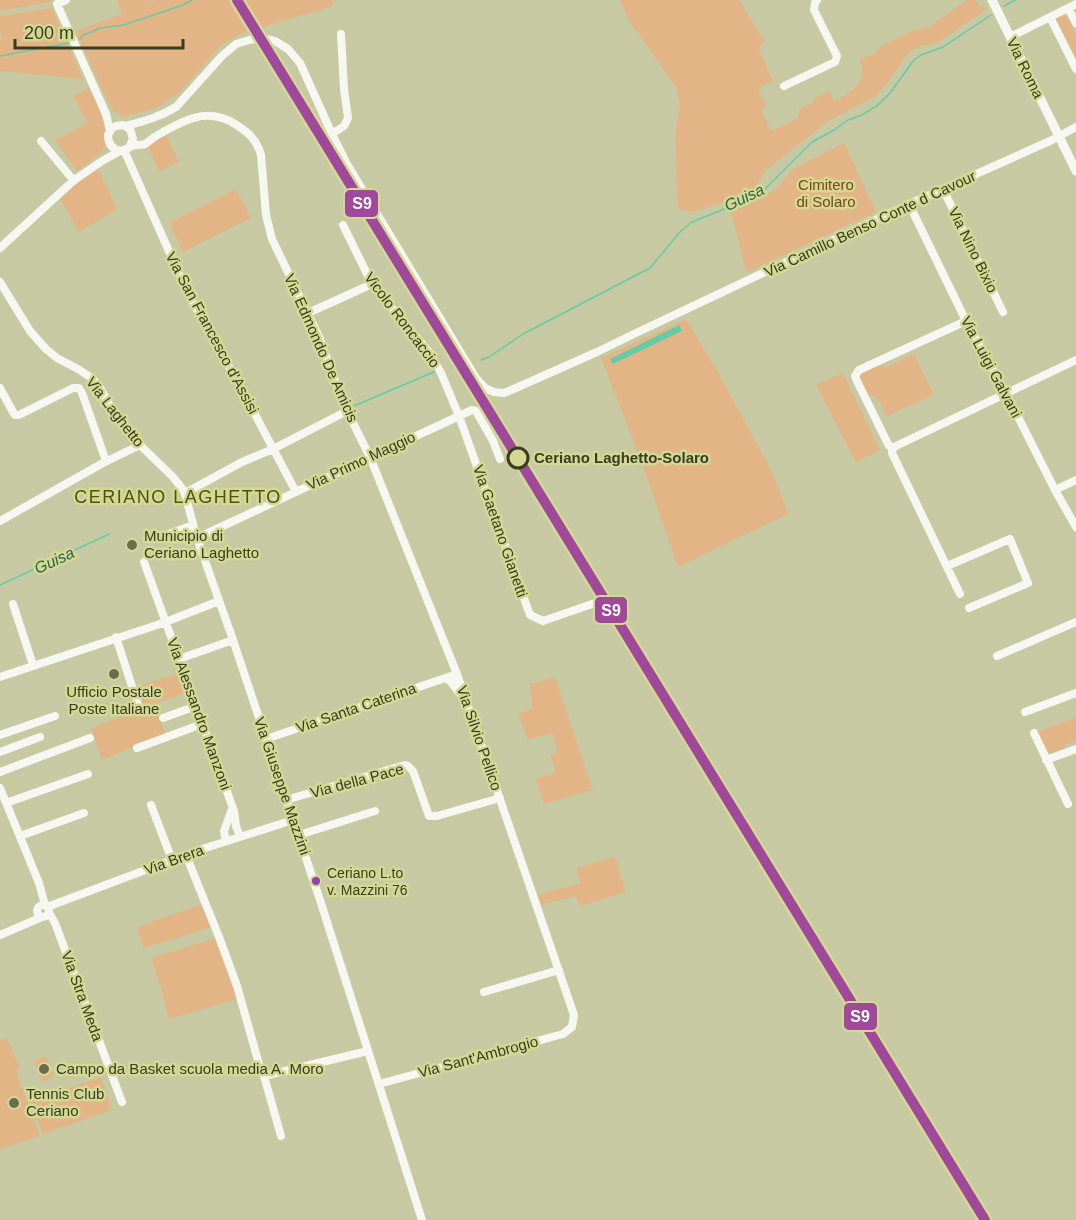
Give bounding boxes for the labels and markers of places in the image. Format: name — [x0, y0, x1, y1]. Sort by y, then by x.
marker: Ceriano Laghetto-Solaro — [507, 447, 529, 469]
place label: Ceriano Laghetto-Solaro — [534, 449, 709, 466]
place label: Municipio di Ceriano Laghetto — [144, 527, 259, 561]
marker: Municipio di Ceriano Laghetto — [125, 538, 139, 552]
marker: Ufficio Postale Poste Italiane — [107, 667, 121, 681]
place label: Ufficio Postale Poste Italiane — [66, 683, 162, 717]
place label: Ceriano L.to v. Mazzini 76 — [327, 865, 408, 898]
marker: Ceriano L.to v. Mazzini 76 — [310, 875, 322, 887]
place label: Campo da Basket scuola media A. Moro — [56, 1060, 324, 1077]
marker: Campo da Basket scuola media A. Moro — [37, 1062, 51, 1076]
place label: Tennis Club Ceriano — [26, 1085, 104, 1119]
marker: Tennis Club Ceriano — [7, 1096, 21, 1110]

